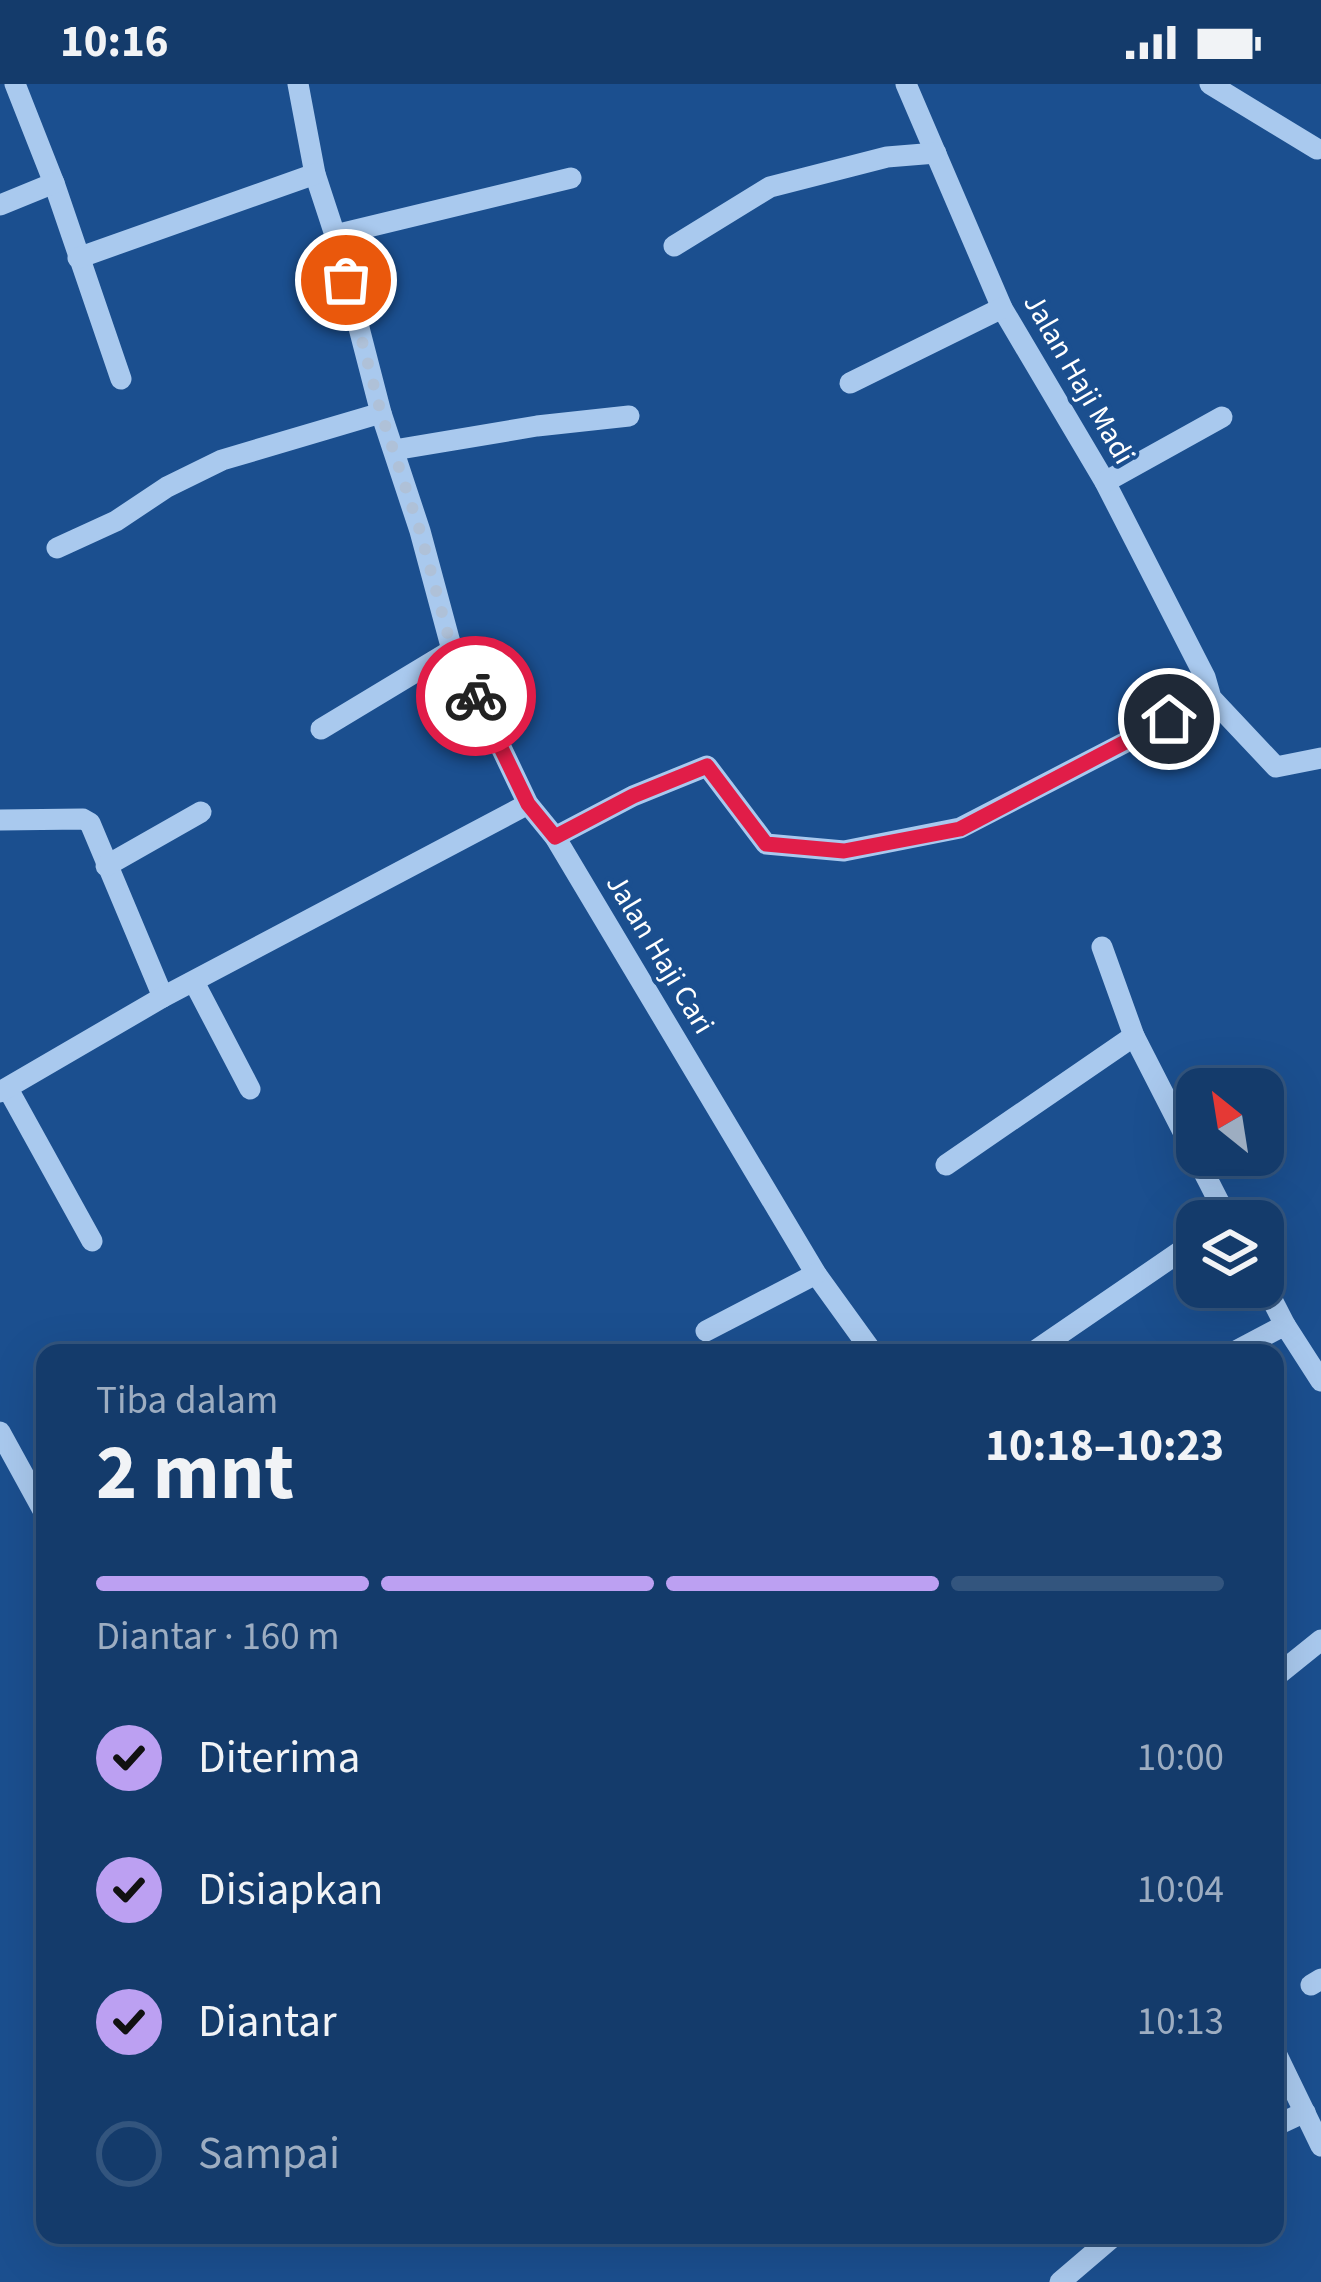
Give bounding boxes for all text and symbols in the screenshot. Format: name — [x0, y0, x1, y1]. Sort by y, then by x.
text: 10:16 — [60, 10, 169, 74]
pin — [295, 229, 397, 331]
icon: bag — [313, 247, 379, 313]
street label: Jalan Haji Madi — [1013, 285, 1145, 473]
courier — [416, 636, 536, 756]
icon: bike — [443, 663, 509, 729]
pin — [1118, 668, 1220, 770]
icon: home — [1136, 686, 1202, 752]
street label: Jalan Haji Cari — [595, 866, 725, 1042]
north arrow — [1176, 1068, 1284, 1176]
map controls — [1176, 1068, 1284, 1308]
button: layers — [1176, 1200, 1284, 1308]
text: Tiba dalam — [96, 1373, 278, 1429]
text: 10:18–10:23 — [985, 1414, 1224, 1478]
text: 2 mnt — [96, 1418, 294, 1529]
text: Diantar · 160 m — [96, 1609, 340, 1665]
icon: check — [96, 1725, 162, 1791]
text: Diterima — [198, 1726, 360, 1790]
text: 10:00 — [1137, 1730, 1224, 1786]
icon: check — [96, 1857, 162, 1923]
text: Disiapkan — [198, 1858, 383, 1922]
text: 10:04 — [1137, 1862, 1224, 1918]
icon: check — [96, 1989, 162, 2055]
text: Diantar — [198, 1990, 337, 2054]
text: 10:13 — [1137, 1994, 1224, 2050]
text: Sampai — [198, 2122, 340, 2186]

